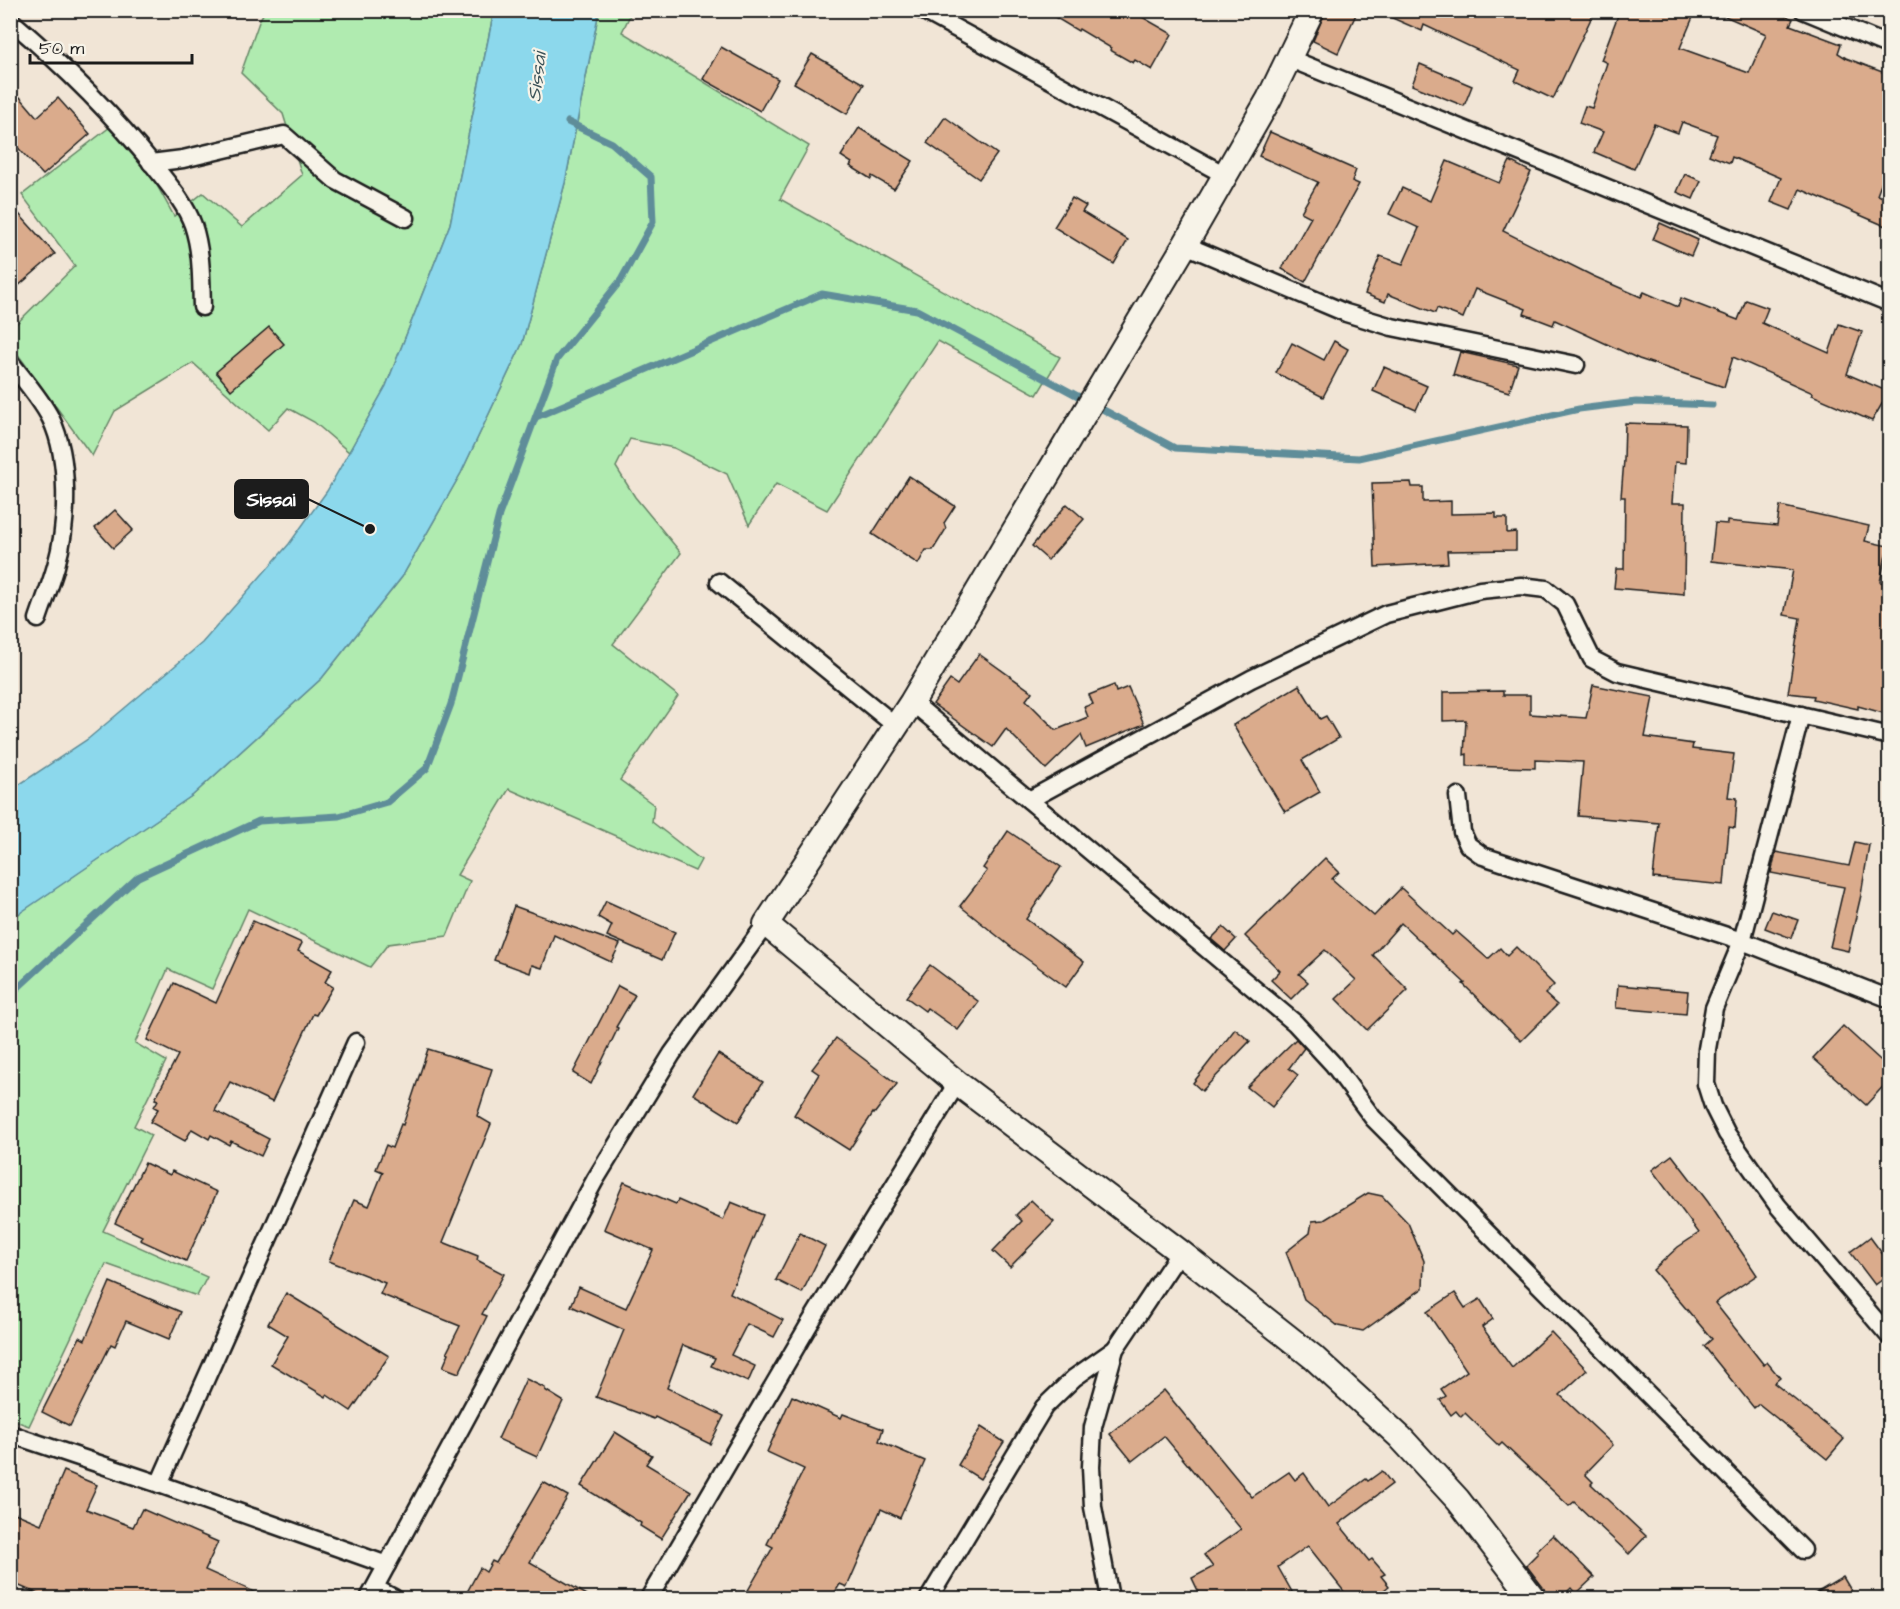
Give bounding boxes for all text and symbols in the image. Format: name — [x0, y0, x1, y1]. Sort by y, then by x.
scale bar — [30, 27, 192, 65]
text: 50 m — [39, 36, 84, 61]
water label: Sissai — [520, 48, 554, 103]
callout: Sissai — [235, 480, 308, 518]
text: Sissai — [245, 486, 297, 514]

